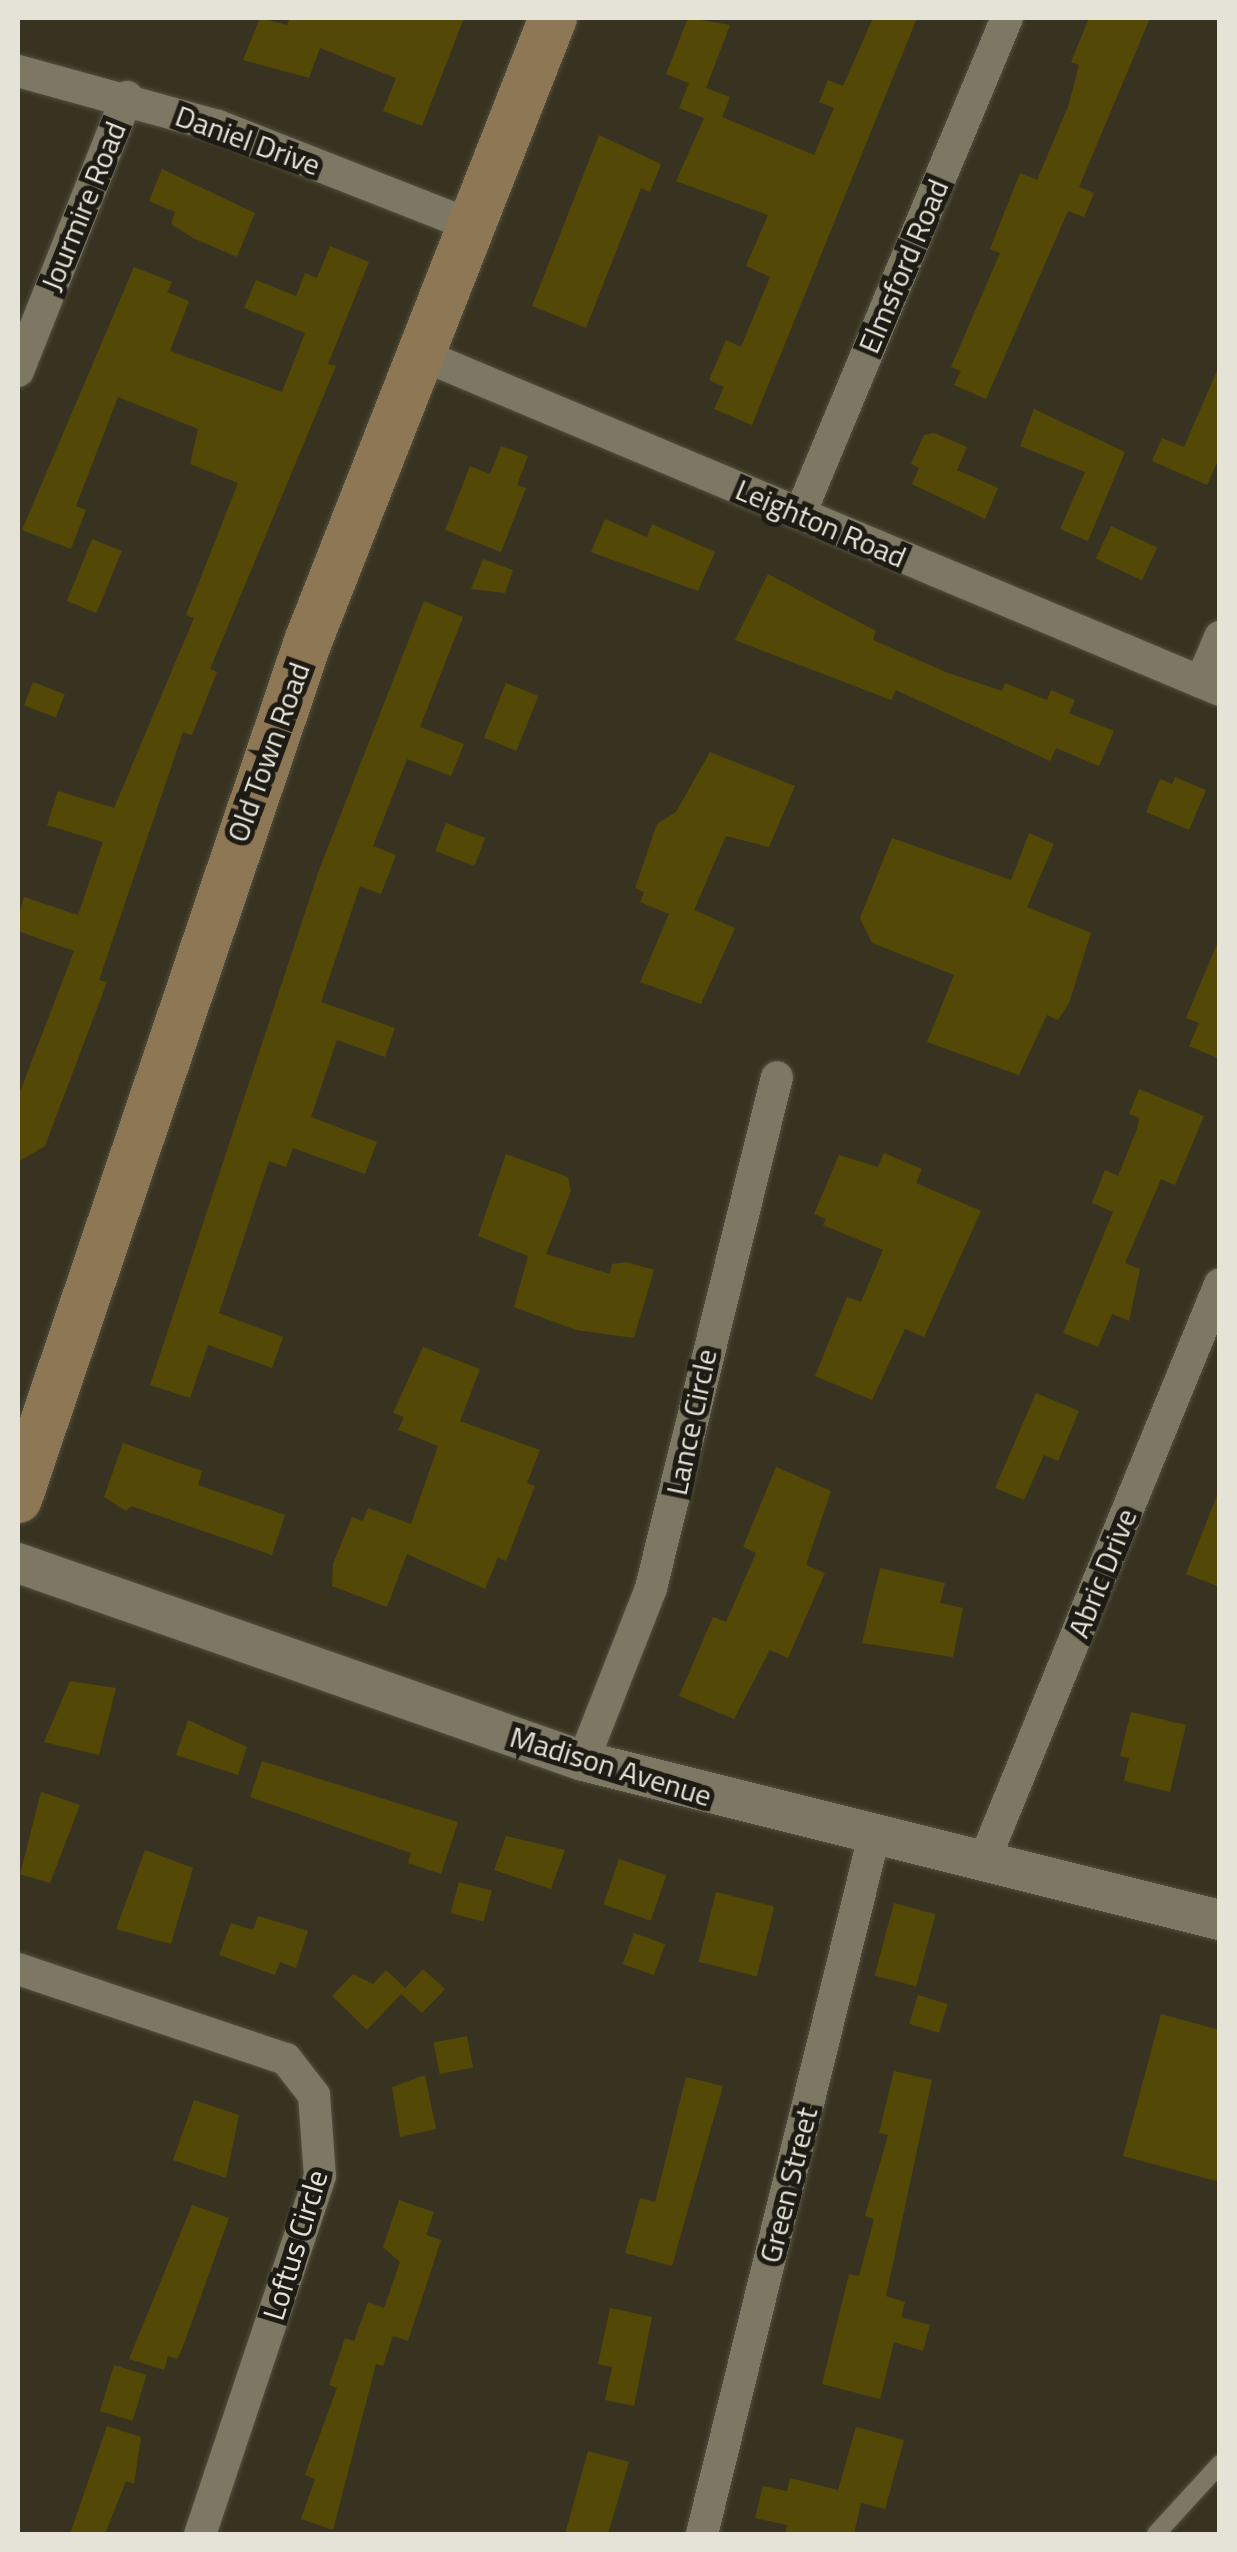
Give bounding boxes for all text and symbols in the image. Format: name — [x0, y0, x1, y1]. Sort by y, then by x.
street label: Daniel Drive — [171, 97, 325, 183]
street label: Jourmire Road — [33, 116, 133, 296]
street label: Elmsford Road — [850, 174, 956, 358]
street label: Leighton Road — [730, 471, 912, 575]
street label: Old Town Road — [219, 657, 317, 847]
street label: Lance Circle — [658, 1346, 724, 1498]
street label: Abric Drive — [1060, 1503, 1144, 1643]
street label: Madison Avenue — [506, 1718, 716, 1814]
street label: Green Street — [751, 2104, 825, 2266]
street label: Loftus Circle — [255, 2166, 335, 2324]

